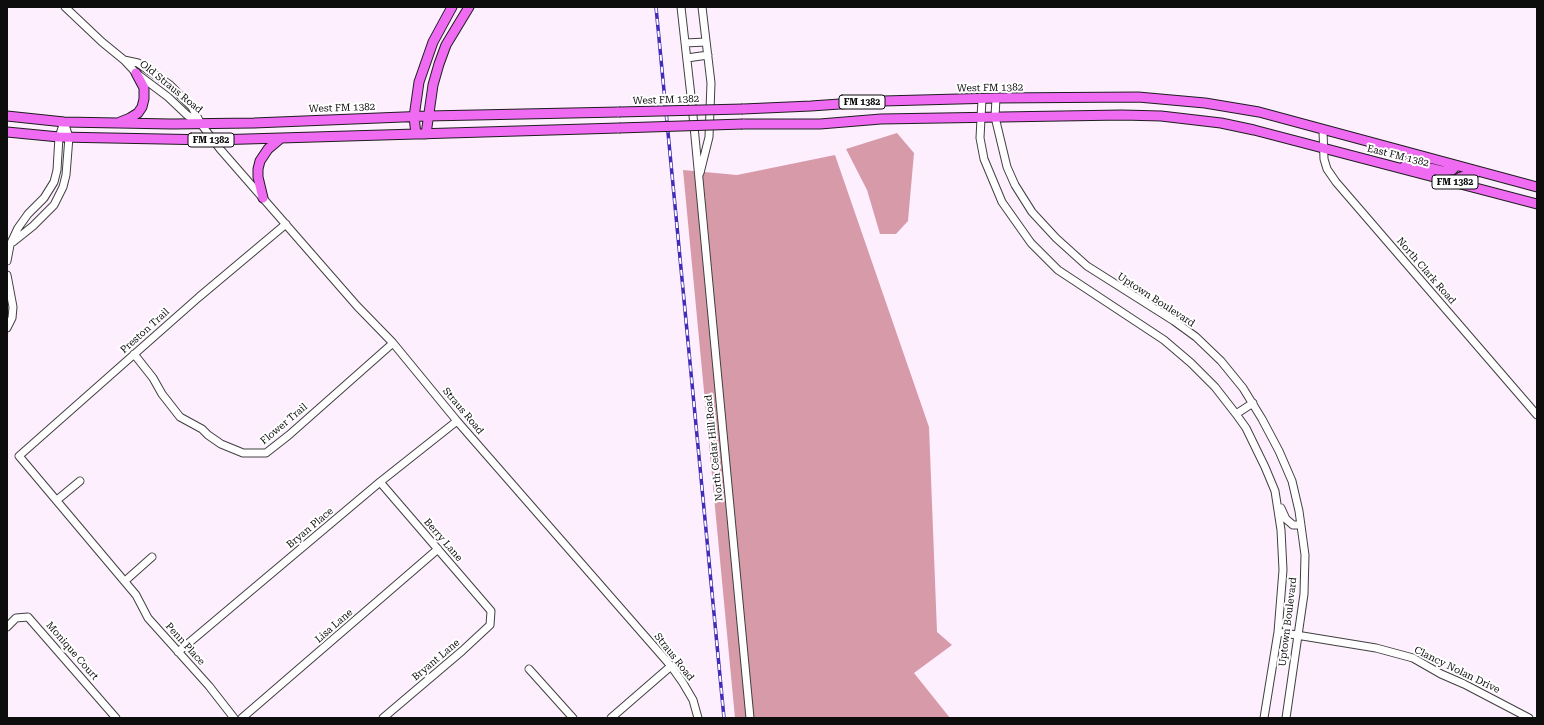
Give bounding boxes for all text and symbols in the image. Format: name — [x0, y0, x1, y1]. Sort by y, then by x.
street label: Old Straus Road — [137, 58, 205, 116]
street label: West FM 1382 — [957, 81, 1023, 95]
street label: West FM 1382 — [632, 93, 700, 107]
road number: FM 1382 — [839, 95, 885, 109]
street label: West FM 1382 — [308, 101, 376, 115]
road number: FM 1382 — [188, 133, 234, 147]
street label: East FM 1382 — [1366, 143, 1430, 169]
road number: FM 1382 — [1432, 175, 1478, 189]
street label: North Clark Road — [1394, 235, 1458, 307]
street label: Uptown Boulevard — [1115, 270, 1197, 330]
street label: Preston Trail — [118, 306, 172, 356]
street label: Straus Road — [440, 385, 486, 437]
street label: North Cedar Hill Road — [702, 394, 726, 502]
street label: Flower Trail — [258, 401, 310, 447]
street label: Bryan Place — [284, 505, 336, 551]
street label: Berry Lane — [421, 516, 465, 564]
street label: Uptown Boulevard — [1277, 577, 1299, 667]
street label: Lisa Lane — [313, 606, 355, 646]
street label: Monique Court — [43, 619, 101, 683]
street label: Penn Place — [163, 620, 207, 668]
street label: Straus Road — [652, 631, 696, 683]
street label: Bryant Lane — [410, 637, 462, 683]
street label: Clancy Nolan Drive — [1412, 644, 1502, 696]

